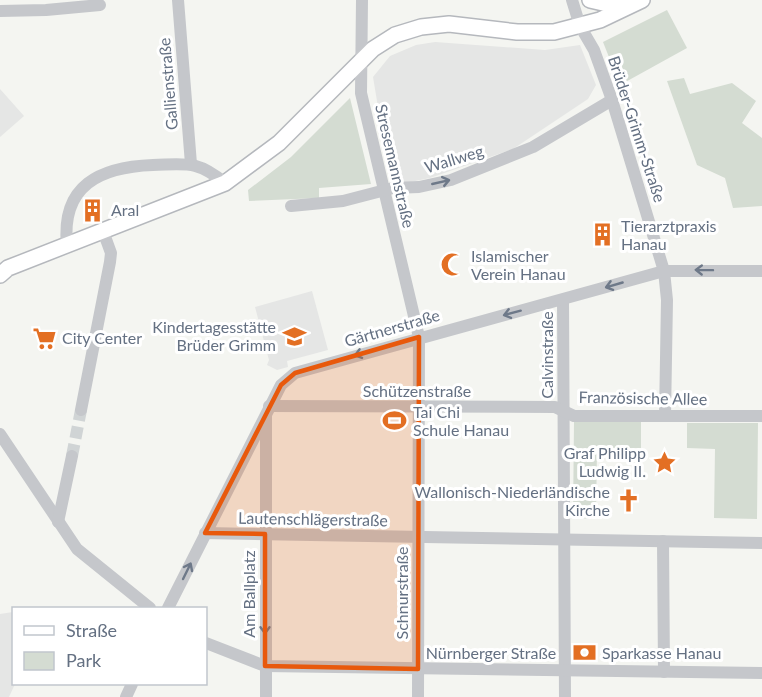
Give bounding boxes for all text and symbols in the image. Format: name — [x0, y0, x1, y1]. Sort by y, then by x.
street label: Gallienstraße — [154, 37, 181, 131]
street label: Brüder-Grimm-Straße — [605, 53, 670, 204]
street label: Stresemannstraße — [372, 102, 419, 230]
street label: Wallweg — [422, 141, 486, 176]
one-way arrow — [431, 176, 450, 187]
building icon: Aral — [80, 197, 106, 223]
place label: Aral — [111, 200, 139, 219]
place label: Tierarztpraxis Hanau — [621, 216, 717, 253]
building icon: Tierarztpraxis Hanau — [590, 222, 616, 248]
place label: Islamischer Verein Hanau — [471, 246, 566, 283]
mosque icon: Islamischer Verein Hanau — [440, 252, 466, 278]
one-way arrow — [695, 264, 715, 275]
one-way arrow — [604, 280, 623, 291]
street label: Gärtnerstraße — [342, 305, 442, 350]
one-way arrow — [503, 308, 522, 320]
street label: Calvinstraße — [537, 311, 556, 399]
place label: Kindertagesstätte Brüder Grimm — [152, 317, 276, 354]
school or university icon: Kindertagesstätte Brüder Grimm — [281, 323, 307, 349]
supermarket icon: City Center — [31, 325, 57, 351]
place label: City Center — [62, 328, 142, 347]
one-way arrow — [354, 348, 373, 359]
street label: Schützenstraße — [363, 381, 471, 400]
street label: Französische Allee — [579, 387, 707, 408]
place label: Tai Chi Schule Hanau — [413, 402, 509, 439]
sports icon: Tai Chi Schule Hanau — [382, 408, 408, 434]
place label: Graf Philipp Ludwig II. — [564, 443, 646, 480]
place icon: Graf Philipp Ludwig II. — [651, 449, 677, 475]
place label: Wallonisch-Niederländische Kirche — [415, 482, 610, 519]
church icon: Wallonisch-Niederländische Kirche — [615, 488, 641, 514]
street label: Lautenschlägerstraße — [238, 508, 388, 529]
street label: Schnurstraße — [392, 547, 411, 639]
street label: Am Ballplatz — [239, 550, 258, 638]
one-way arrow — [181, 562, 193, 580]
legend — [12, 607, 207, 685]
one-way arrow — [259, 615, 271, 635]
text: Straße — [66, 619, 117, 641]
bank icon: Sparkasse Hanau — [571, 640, 597, 666]
street label: Nürnberger Straße — [426, 643, 556, 662]
place label: Sparkasse Hanau — [602, 643, 721, 662]
text: Park — [66, 649, 102, 671]

